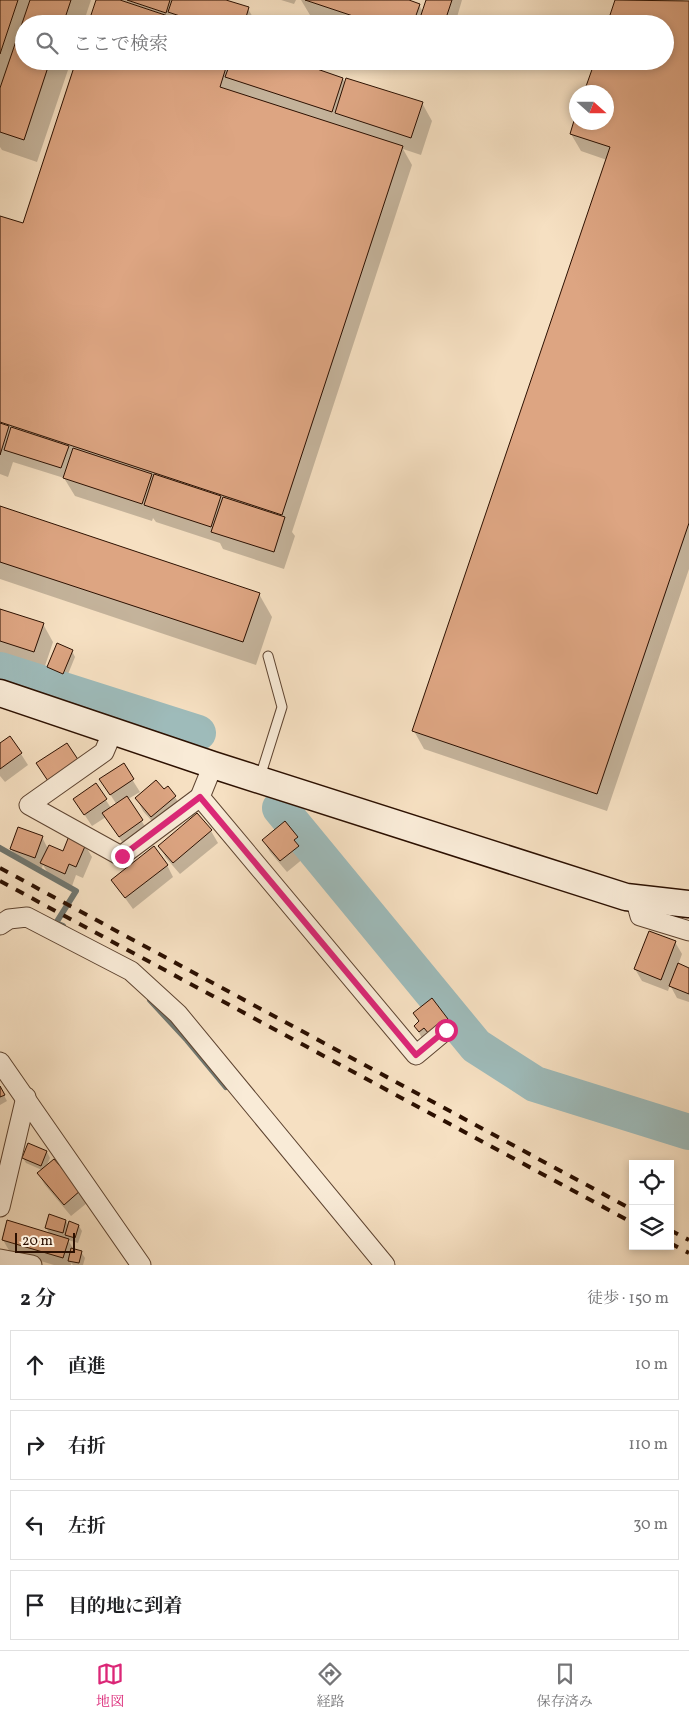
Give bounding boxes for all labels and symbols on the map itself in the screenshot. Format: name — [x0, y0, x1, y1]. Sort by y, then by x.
north arrow — [569, 85, 614, 130]
route end — [111, 845, 134, 868]
route start — [435, 1019, 458, 1042]
scale bar — [15, 1230, 75, 1253]

